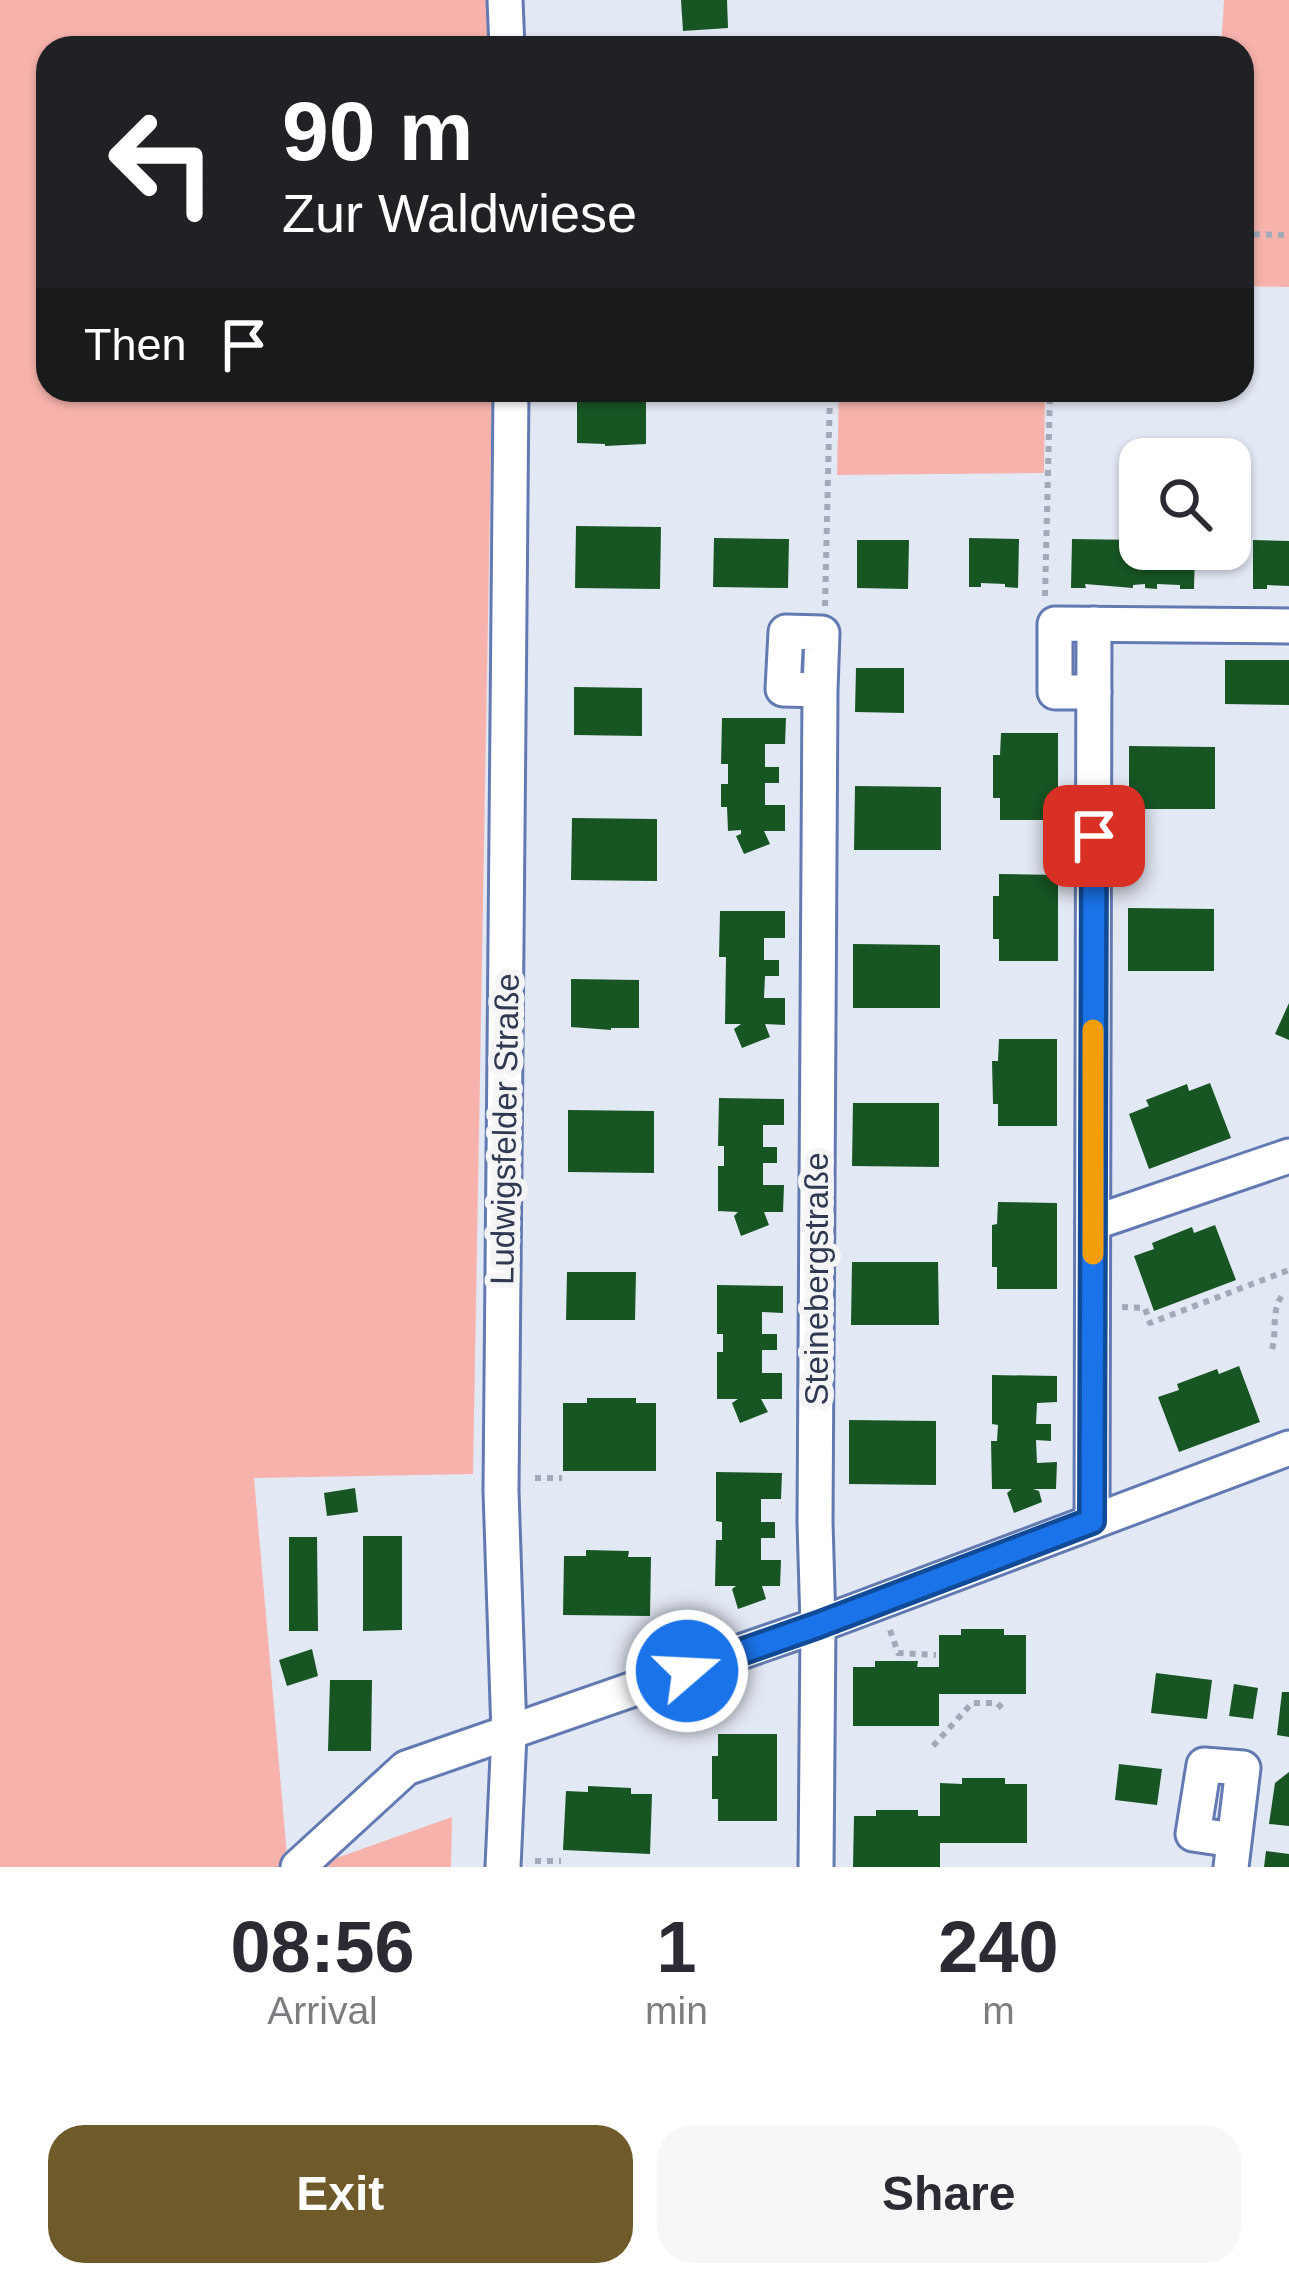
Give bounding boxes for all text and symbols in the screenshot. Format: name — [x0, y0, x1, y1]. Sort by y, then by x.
icon: left — [84, 84, 240, 240]
text: 90 m — [282, 84, 473, 178]
text: Zur Waldwiese — [282, 183, 637, 243]
icon: arrive — [211, 312, 277, 378]
text: Then — [84, 319, 187, 370]
map controls — [1119, 438, 1251, 570]
button: search — [1119, 438, 1251, 570]
pin — [1043, 785, 1145, 887]
icon: arrive — [1061, 803, 1127, 869]
street label: Ludwigsfelder Straße — [483, 973, 526, 1285]
street label: Steinebergstraße — [798, 1152, 835, 1406]
position arrow — [624, 1608, 750, 1734]
text: 08:56 — [230, 1907, 415, 1987]
text: 1 — [656, 1907, 697, 1987]
text: 240 — [938, 1907, 1059, 1987]
text: Arrival — [267, 1989, 378, 2032]
text: min — [645, 1989, 708, 2032]
text: m — [982, 1989, 1015, 2032]
button: Exit — [48, 2125, 633, 2263]
button: Share — [657, 2125, 1241, 2263]

